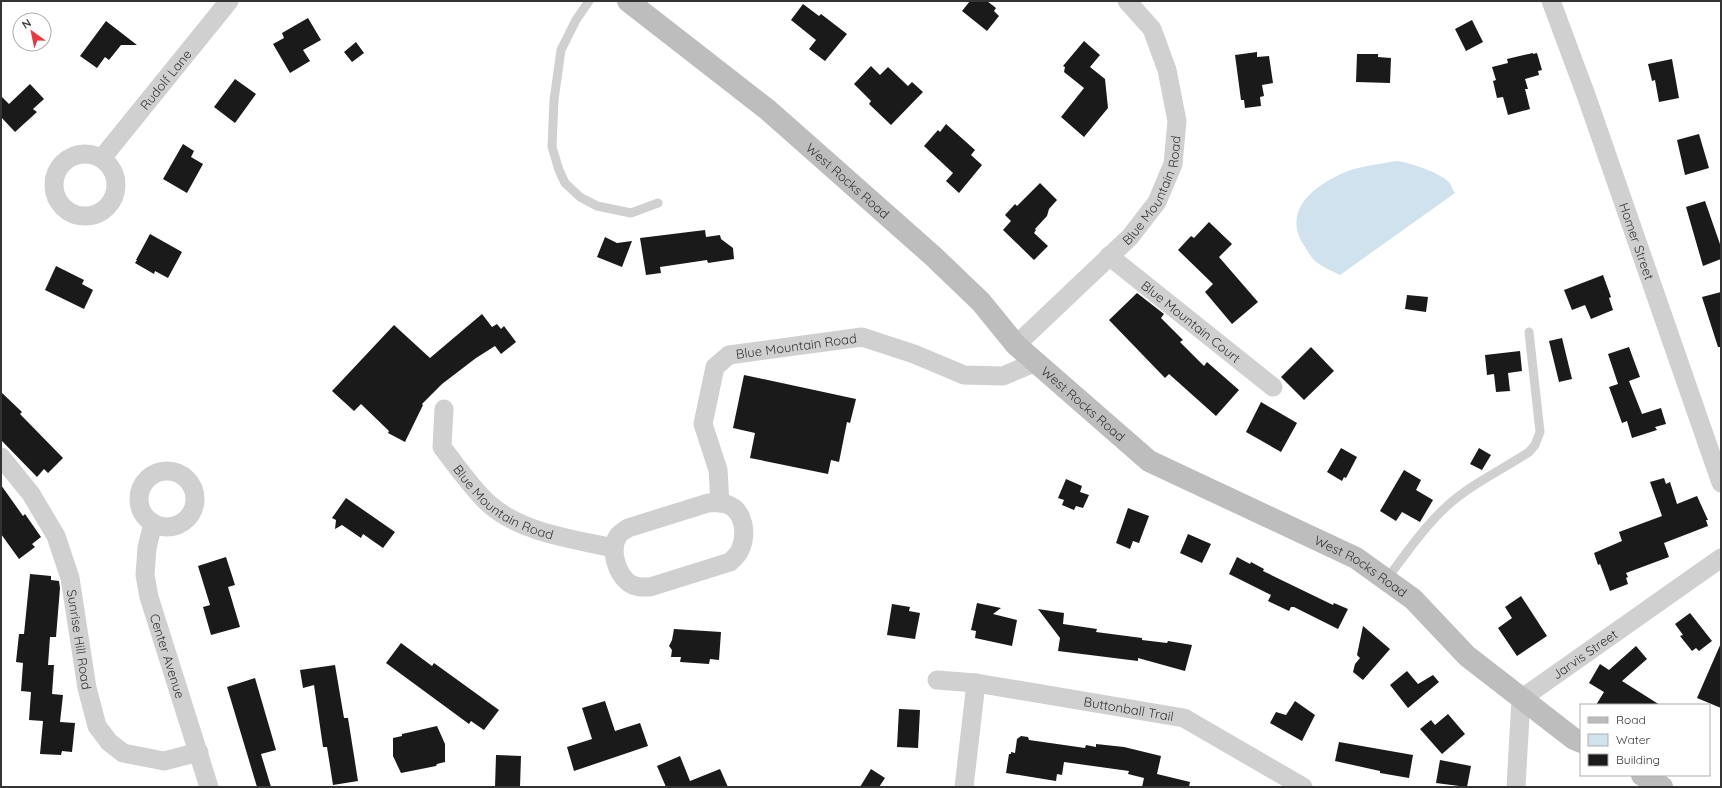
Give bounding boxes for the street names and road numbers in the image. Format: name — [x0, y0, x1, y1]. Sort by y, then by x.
street label: Rudolf Lane — [136, 46, 195, 113]
street label: Blue Mountain Road — [1119, 135, 1184, 248]
street label: West Rocks Road — [803, 140, 893, 222]
street label: Homer Street — [1616, 200, 1658, 282]
street label: Blue Mountain Court — [1138, 277, 1244, 366]
street label: Blue Mountain Road — [735, 330, 858, 362]
street label: West Rocks Road — [1038, 363, 1128, 445]
street label: Blue Mountain Road — [450, 461, 555, 543]
street label: West Rocks Road — [1312, 532, 1410, 600]
street label: Sunrise Hill Road — [64, 588, 95, 691]
street label: Center Avenue — [147, 612, 189, 700]
street label: Jarvis Street — [1549, 626, 1620, 683]
street label: Buttonball Trail — [1083, 693, 1175, 724]

